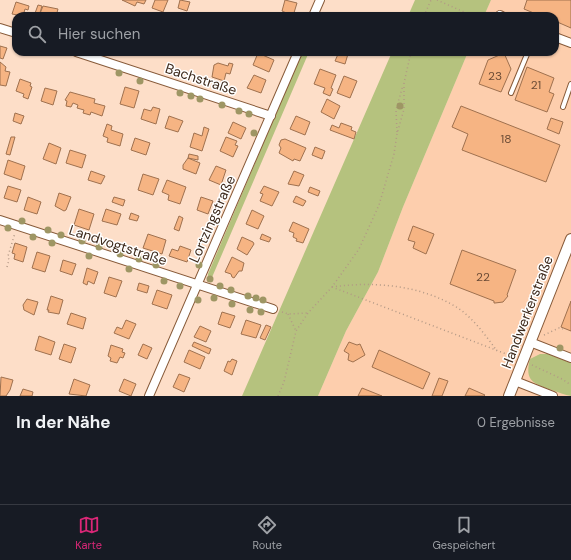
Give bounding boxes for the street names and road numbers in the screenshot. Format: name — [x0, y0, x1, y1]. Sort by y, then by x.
street label: Bachstraße — [163, 59, 239, 99]
street label: Lortzingstraße — [185, 173, 239, 265]
street label: Landvogtstraße — [67, 221, 169, 269]
street label: Handwerkerstraße — [497, 253, 557, 371]

